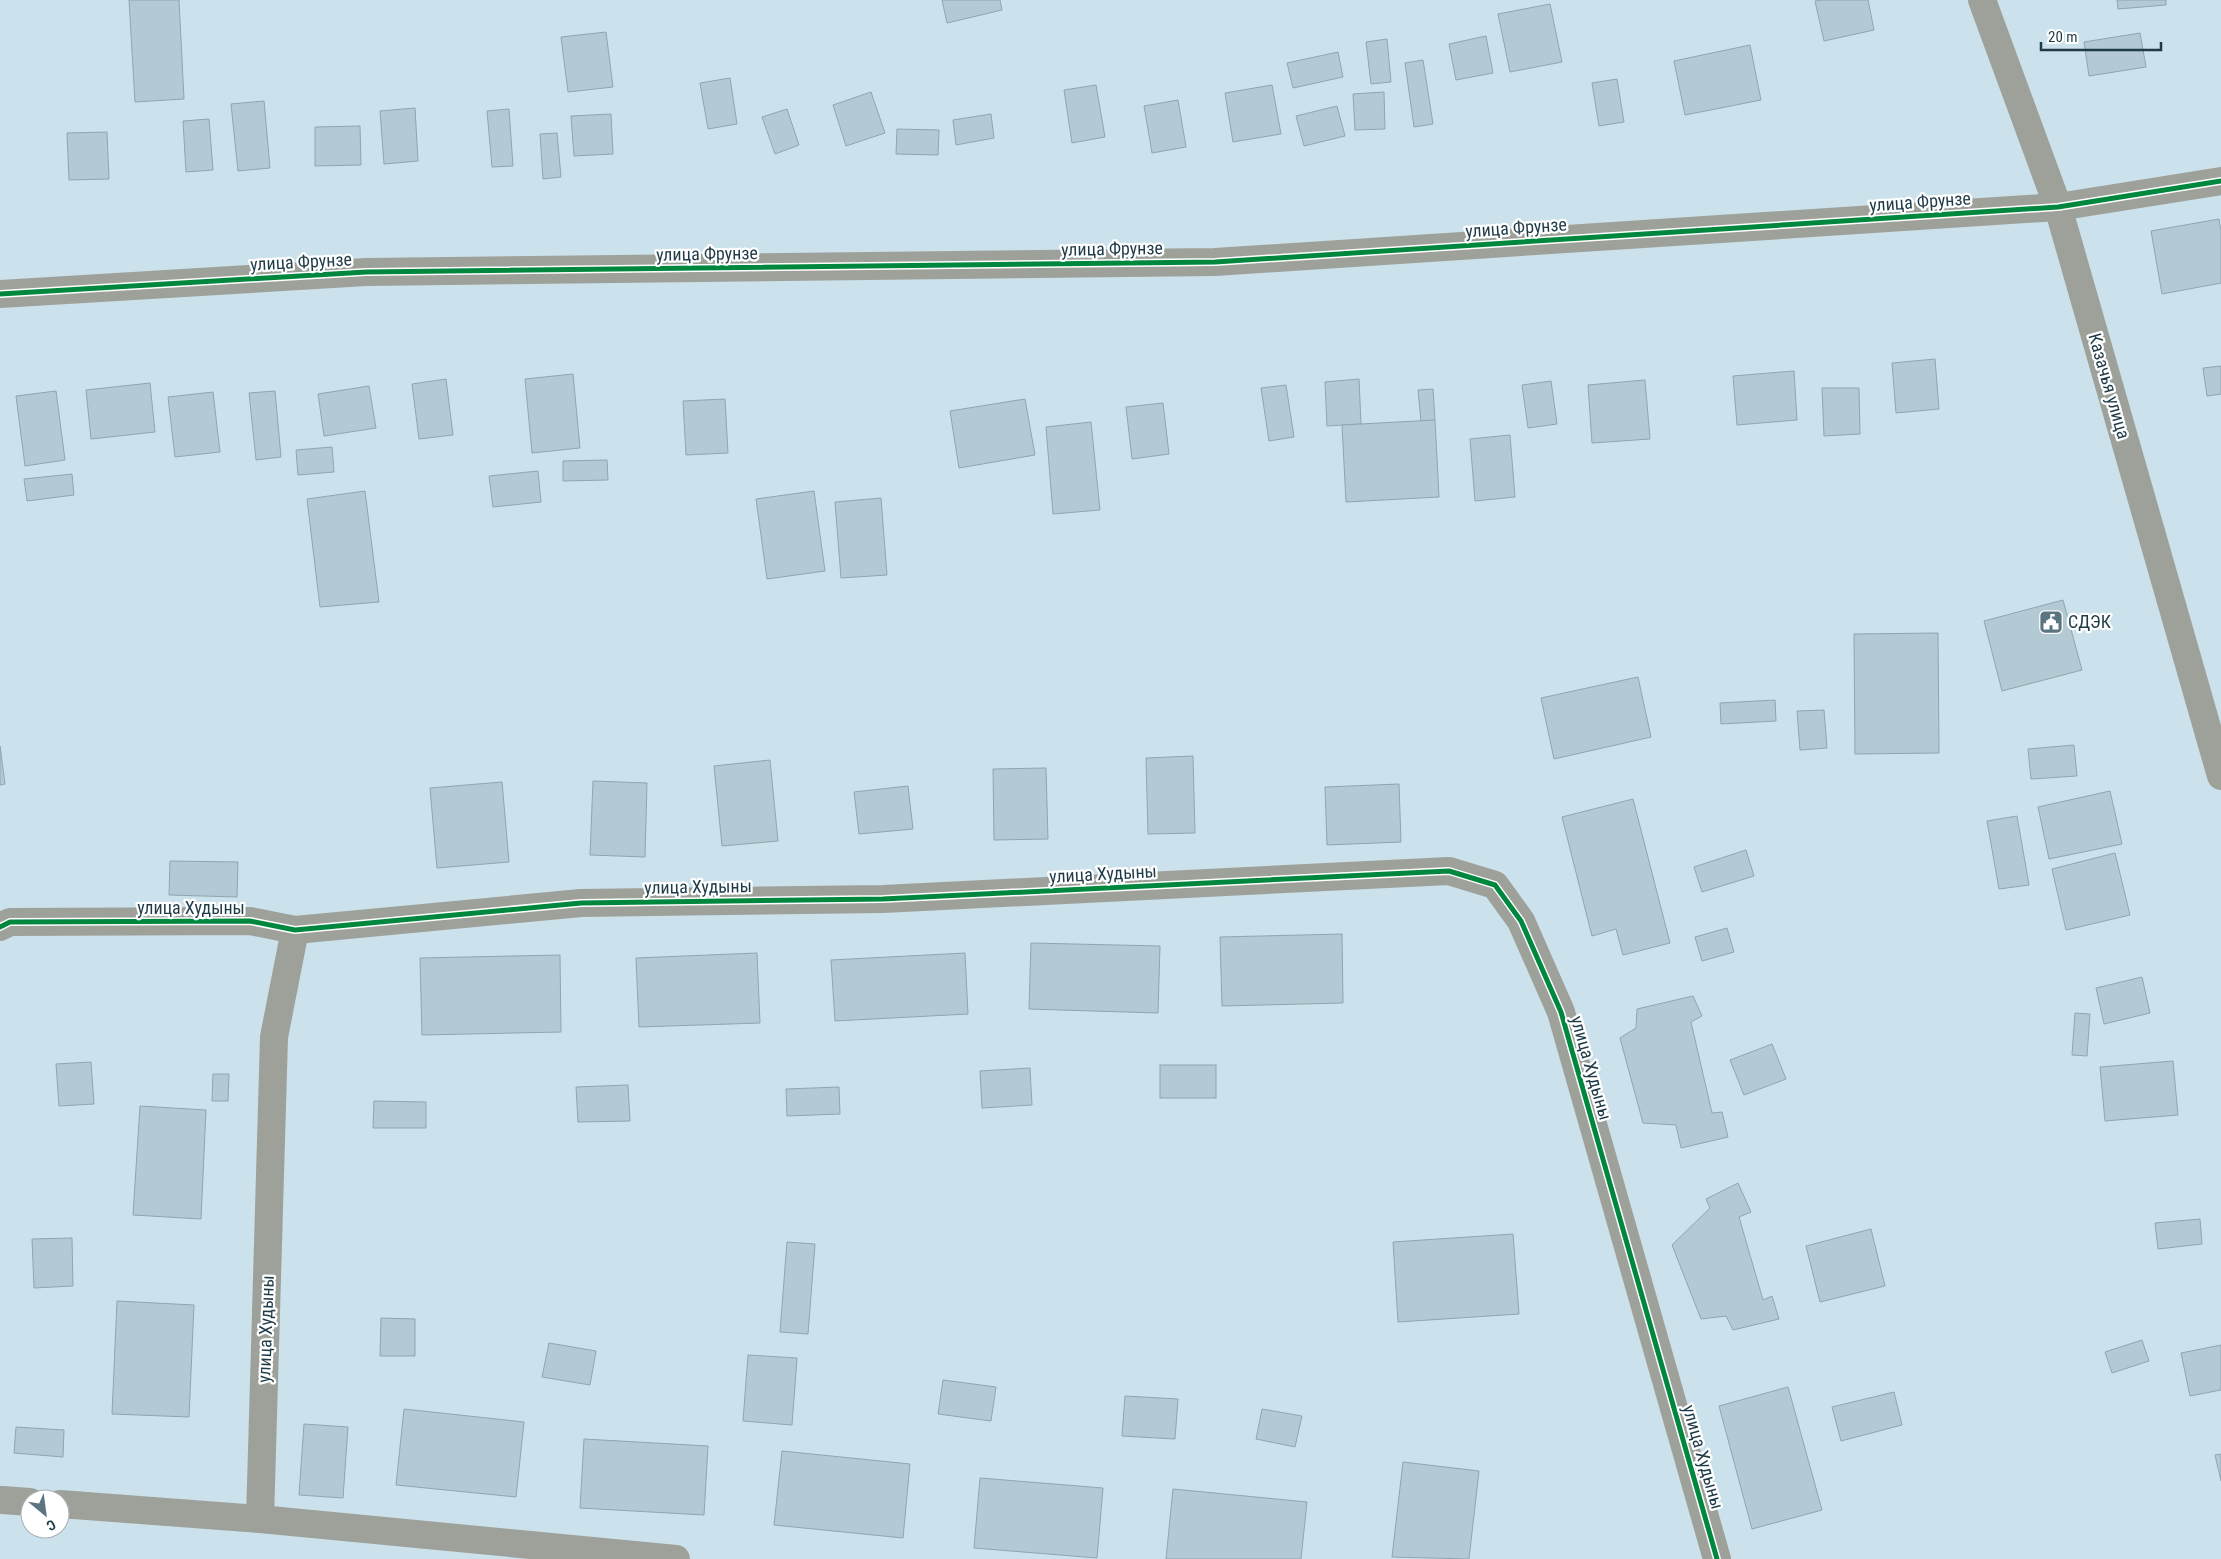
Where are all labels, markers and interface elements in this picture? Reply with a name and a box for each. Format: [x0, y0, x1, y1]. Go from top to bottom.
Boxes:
scale bar [2041, 20, 2161, 52]
text: 20 m [2048, 28, 2078, 46]
street label: улица Фрунзе [1868, 187, 1971, 216]
street label: улица Фрунзе [1464, 213, 1567, 242]
street label: улица Фрунзе [1061, 237, 1163, 260]
street label: улица Фрунзе [656, 242, 758, 265]
street label: улица Фрунзе [250, 248, 352, 275]
street label: Казачья улица [2084, 331, 2135, 441]
public building icon: СДЭК [2038, 609, 2064, 635]
place label: СДЭК [2068, 611, 2111, 632]
street label: улица Худыны [1049, 860, 1157, 887]
street label: улица Худыны [644, 875, 752, 898]
street label: улица Худыны [137, 897, 245, 918]
street label: улица Худыны [1567, 1013, 1616, 1122]
street label: улица Худыны [253, 1275, 278, 1383]
street label: улица Худыны [1679, 1402, 1728, 1511]
north arrow [20, 1489, 70, 1539]
text: С [44, 1516, 59, 1534]

